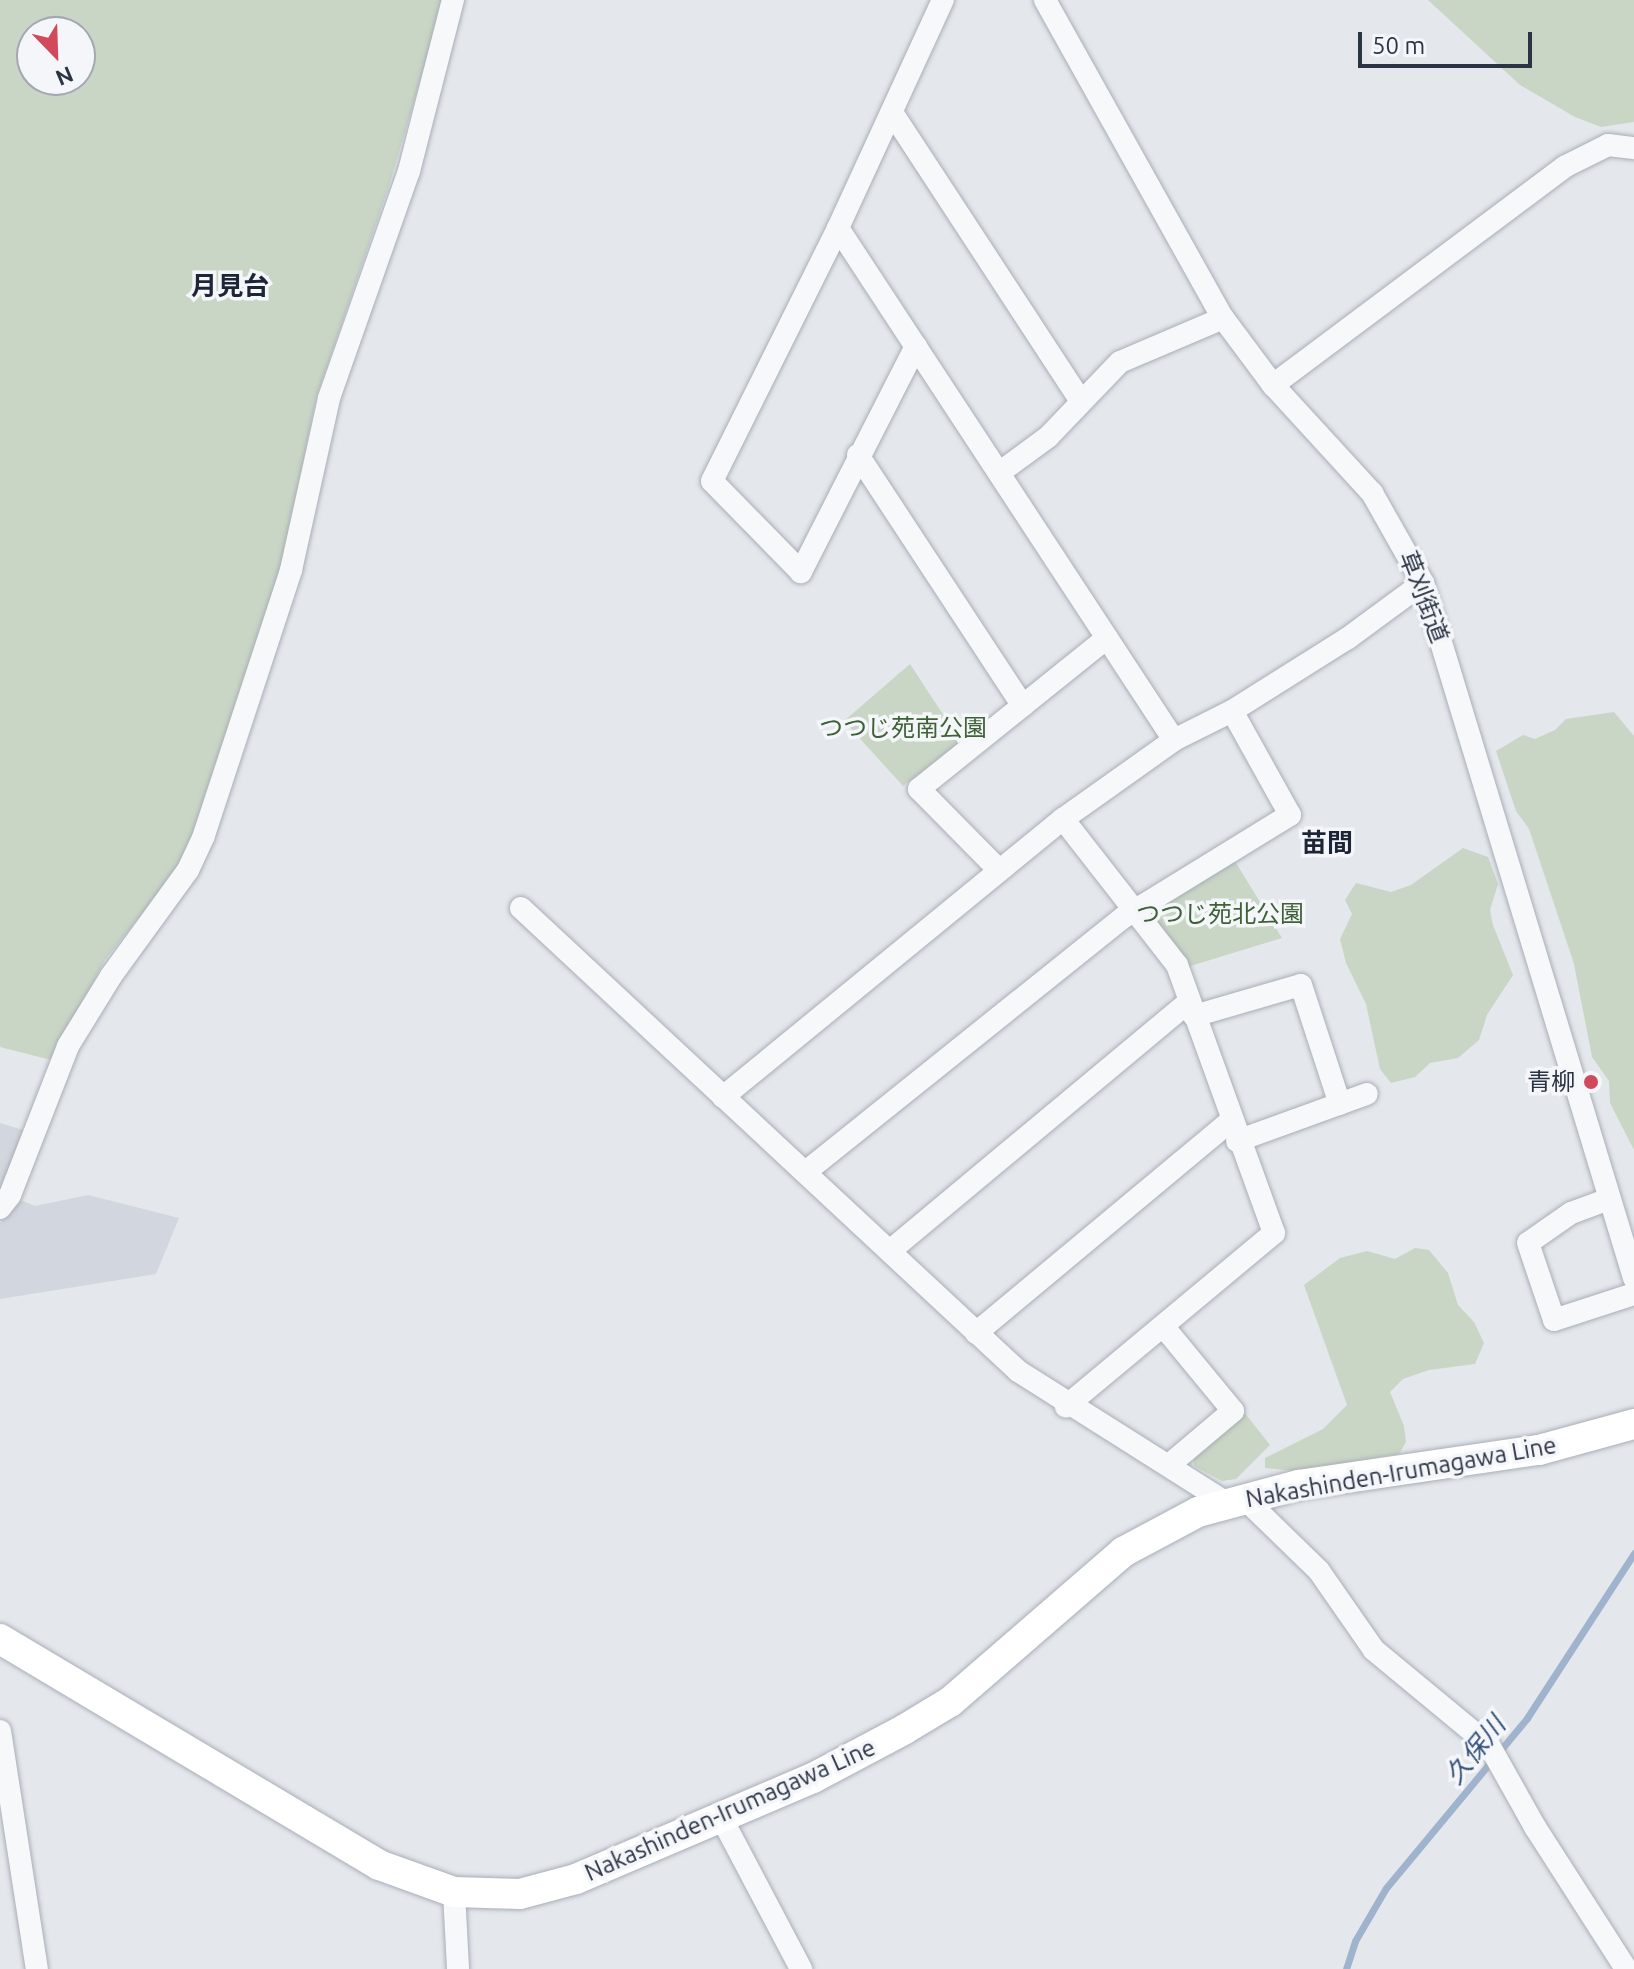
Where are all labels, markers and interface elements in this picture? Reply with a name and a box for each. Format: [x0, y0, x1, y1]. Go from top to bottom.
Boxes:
north arrow [16, 16, 96, 96]
scale bar [1362, 16, 1536, 66]
text: 50 m [1372, 32, 1425, 59]
text: N [52, 62, 77, 91]
district label: 月見台 [191, 270, 269, 302]
street label: 草刈街道 [1393, 547, 1455, 647]
park label: つつじ苑南公園 [819, 714, 987, 742]
district label: 苗間 [1301, 827, 1353, 859]
park label: つつじ苑北公園 [1136, 900, 1304, 928]
place label: 青柳 [1527, 1068, 1575, 1096]
marker: 青柳 [1582, 1073, 1600, 1091]
street label: Nakashinden-Irumagawa Line [1243, 1430, 1559, 1514]
water label: 久保川 [1438, 1710, 1512, 1790]
street label: Nakashinden-Irumagawa Line [580, 1733, 880, 1887]

